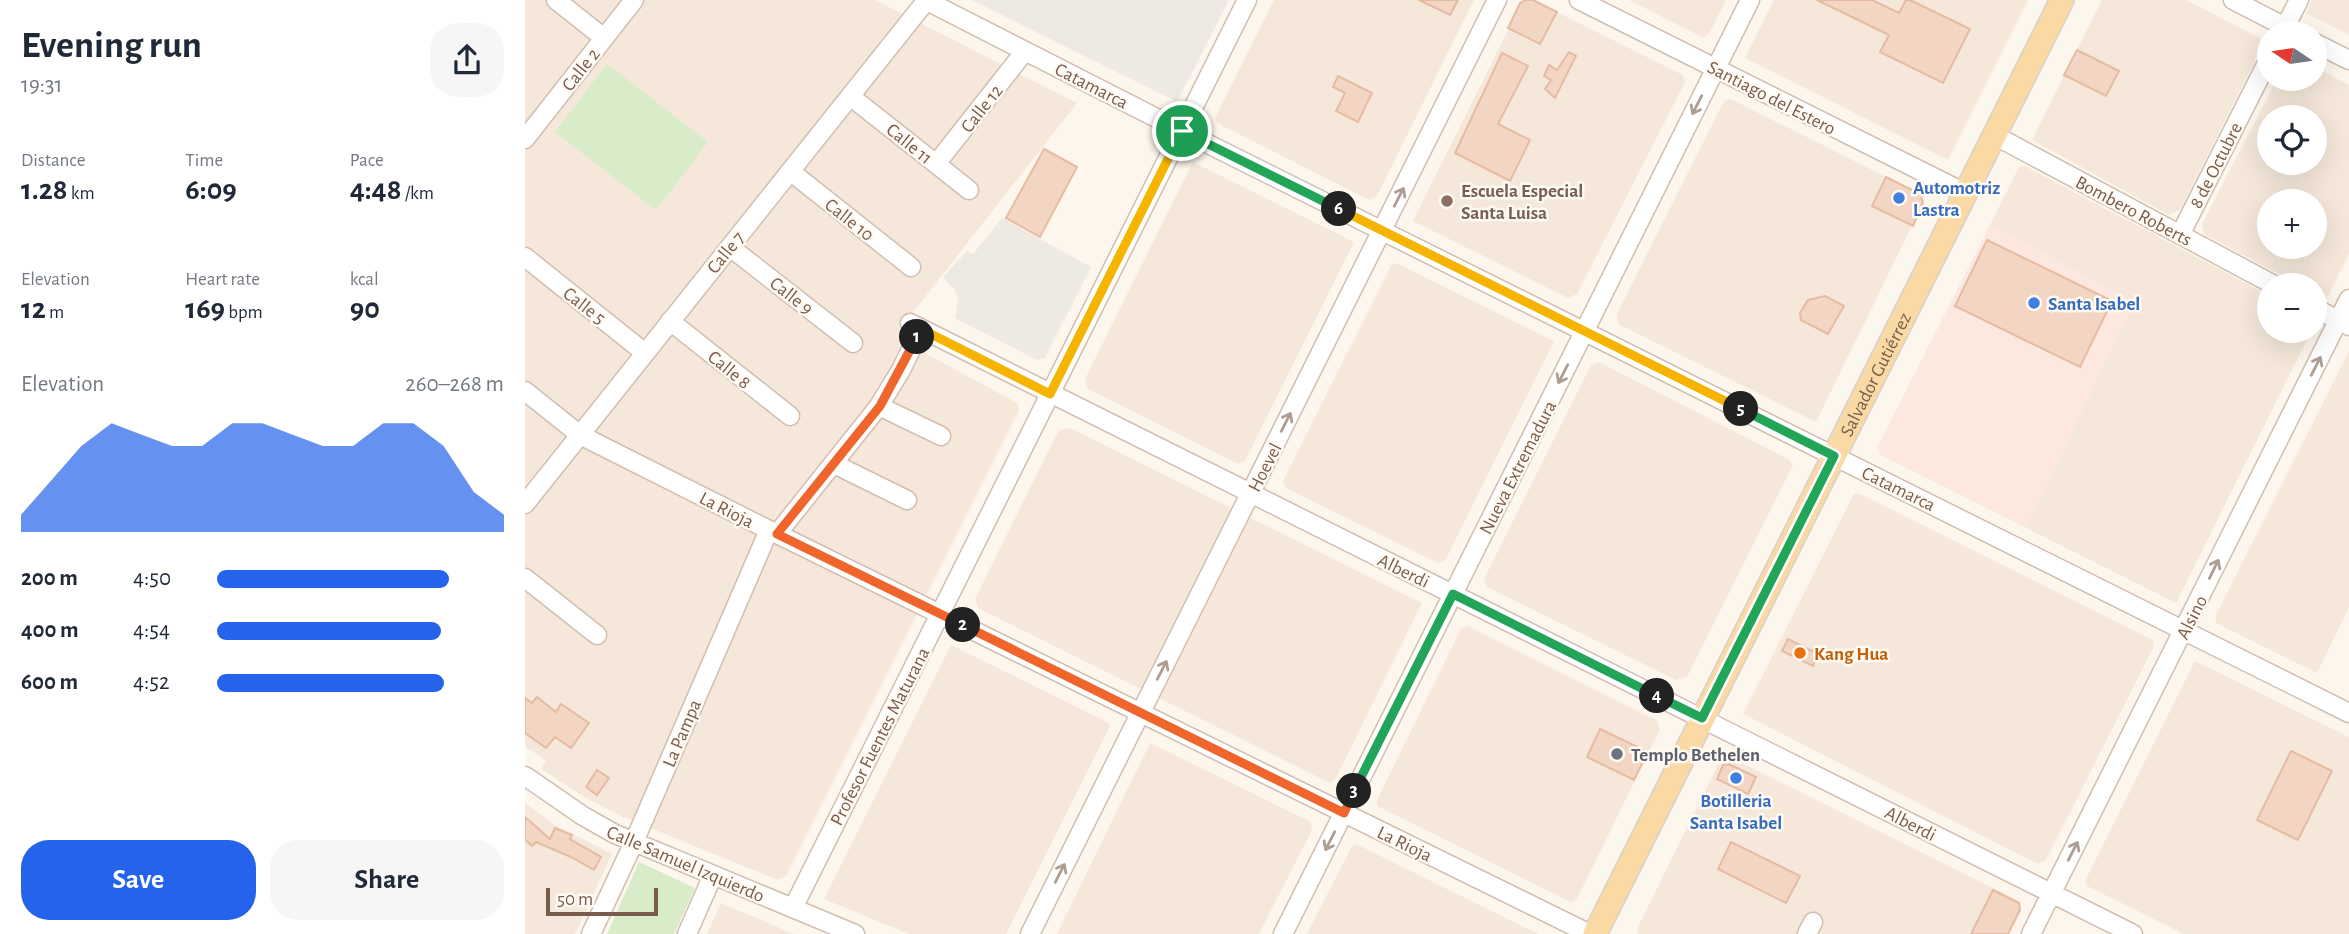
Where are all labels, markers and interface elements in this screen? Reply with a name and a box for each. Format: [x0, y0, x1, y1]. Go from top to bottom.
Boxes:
north arrow [2257, 21, 2327, 91]
map controls [2257, 21, 2327, 343]
button: share [430, 23, 504, 97]
text: Evening run [21, 27, 202, 65]
street label: Calle 2 [559, 45, 604, 95]
street label: Santiago del Estero [1704, 58, 1838, 139]
street label: Catamarca [1052, 60, 1131, 113]
text: 19:31 [21, 74, 62, 97]
street label: Calle 12 [958, 81, 1007, 136]
one-way arrow [1690, 94, 1704, 115]
pin [1152, 101, 1212, 161]
button: locate [2257, 105, 2327, 175]
icon: arrive [1163, 112, 1201, 150]
street label: Calle 11 [882, 120, 936, 168]
street label: 8 de Octubre [2187, 120, 2246, 212]
text: Distance [21, 151, 85, 170]
text: Time [185, 151, 223, 170]
text: Pace [350, 151, 384, 170]
street label: Bombero Roberts [2072, 173, 2194, 250]
text: 1.28 [21, 175, 68, 205]
text: 6:09 [185, 175, 237, 205]
text: 4:48 [350, 175, 402, 205]
place label: Automotriz Lastra [1913, 179, 2000, 220]
place label: Escuela Especial Santa Luisa [1461, 182, 1583, 223]
text: km [68, 184, 95, 203]
text: /km [402, 184, 434, 203]
one-way arrow [1392, 187, 1406, 208]
button: + [2257, 189, 2327, 259]
marker: Automotriz Lastra [1891, 190, 1907, 206]
pin: 6 [1321, 192, 1357, 227]
marker: Escuela Especial Santa Luisa [1439, 193, 1455, 209]
street label: Calle 10 [821, 195, 877, 245]
text: 6 [1334, 199, 1343, 218]
street label: Calle 7 [704, 228, 749, 278]
text: Elevation [21, 270, 90, 289]
text: Heart rate [185, 270, 260, 289]
text: kcal [350, 270, 379, 289]
button: − [2257, 273, 2327, 343]
street label: Calle 9 [766, 274, 816, 319]
street label: Calle 5 [559, 284, 609, 328]
text: 12 [21, 294, 46, 324]
text: 169 [185, 294, 225, 324]
text: 90 [350, 294, 380, 324]
marker: Santa Isabel [2026, 295, 2042, 311]
place label: Santa Isabel [2048, 295, 2140, 314]
text: m [46, 303, 64, 322]
text: bpm [225, 303, 263, 322]
street label: Salvador Gutiérrez [1837, 310, 1915, 440]
pin: 1 [899, 320, 935, 354]
text: 1 [913, 327, 920, 346]
street label: Calle 8 [704, 347, 754, 393]
one-way arrow [2309, 356, 2323, 377]
one-way arrow [1555, 363, 1569, 384]
text: Elevation [21, 373, 104, 396]
text: 260–268 m [405, 373, 504, 396]
pin: 5 [1723, 392, 1759, 426]
street label: Nueva Extremadura [1476, 398, 1560, 538]
text: 5 [1736, 399, 1745, 418]
one-way arrow [1279, 412, 1293, 433]
street label: Hoevel [1245, 440, 1286, 495]
street label: Catamarca [1859, 463, 1938, 515]
street label: La Rioja [696, 489, 757, 532]
street label: Alberdi [1375, 551, 1432, 592]
one-way arrow [2208, 559, 2222, 580]
text: 200 m [21, 567, 78, 590]
text: 4:50 [133, 567, 171, 590]
street label: Alsino [2173, 593, 2211, 643]
pin: 2 [945, 608, 981, 642]
text: 2 [958, 615, 967, 634]
text: 400 m [21, 619, 79, 642]
text: 4:54 [133, 619, 170, 642]
street label: Profesor Fuentes Maturana [827, 644, 934, 829]
marker: Kang Hua [1792, 645, 1808, 661]
place label: Kang Hua [1814, 645, 1888, 664]
one-way arrow [1156, 660, 1170, 680]
text: 600 m [21, 671, 78, 694]
text: 4:52 [133, 671, 169, 694]
pin: 4 [1639, 678, 1675, 714]
text: 4 [1652, 686, 1661, 705]
street label: La Pampa [660, 697, 705, 770]
marker: Templo Bethelen [1609, 746, 1625, 762]
place label: Templo Bethelen [1631, 746, 1760, 765]
marker: Botilleria Santa Isabel [1728, 770, 1744, 786]
pin: 3 [1337, 774, 1371, 808]
text: 3 [1349, 781, 1358, 800]
place label: Botilleria Santa Isabel [1690, 792, 1782, 833]
street label: Alberdi [1882, 803, 1939, 845]
street label: Calle Samuel Izquierdo [604, 823, 767, 906]
street label: La Rioja [1374, 823, 1435, 866]
one-way arrow [1322, 830, 1336, 851]
button: Save [21, 840, 256, 920]
button: Share [270, 840, 504, 920]
one-way arrow [2067, 841, 2081, 862]
one-way arrow [1054, 863, 1068, 884]
scale bar [546, 885, 658, 917]
text: 50 m [557, 890, 593, 909]

